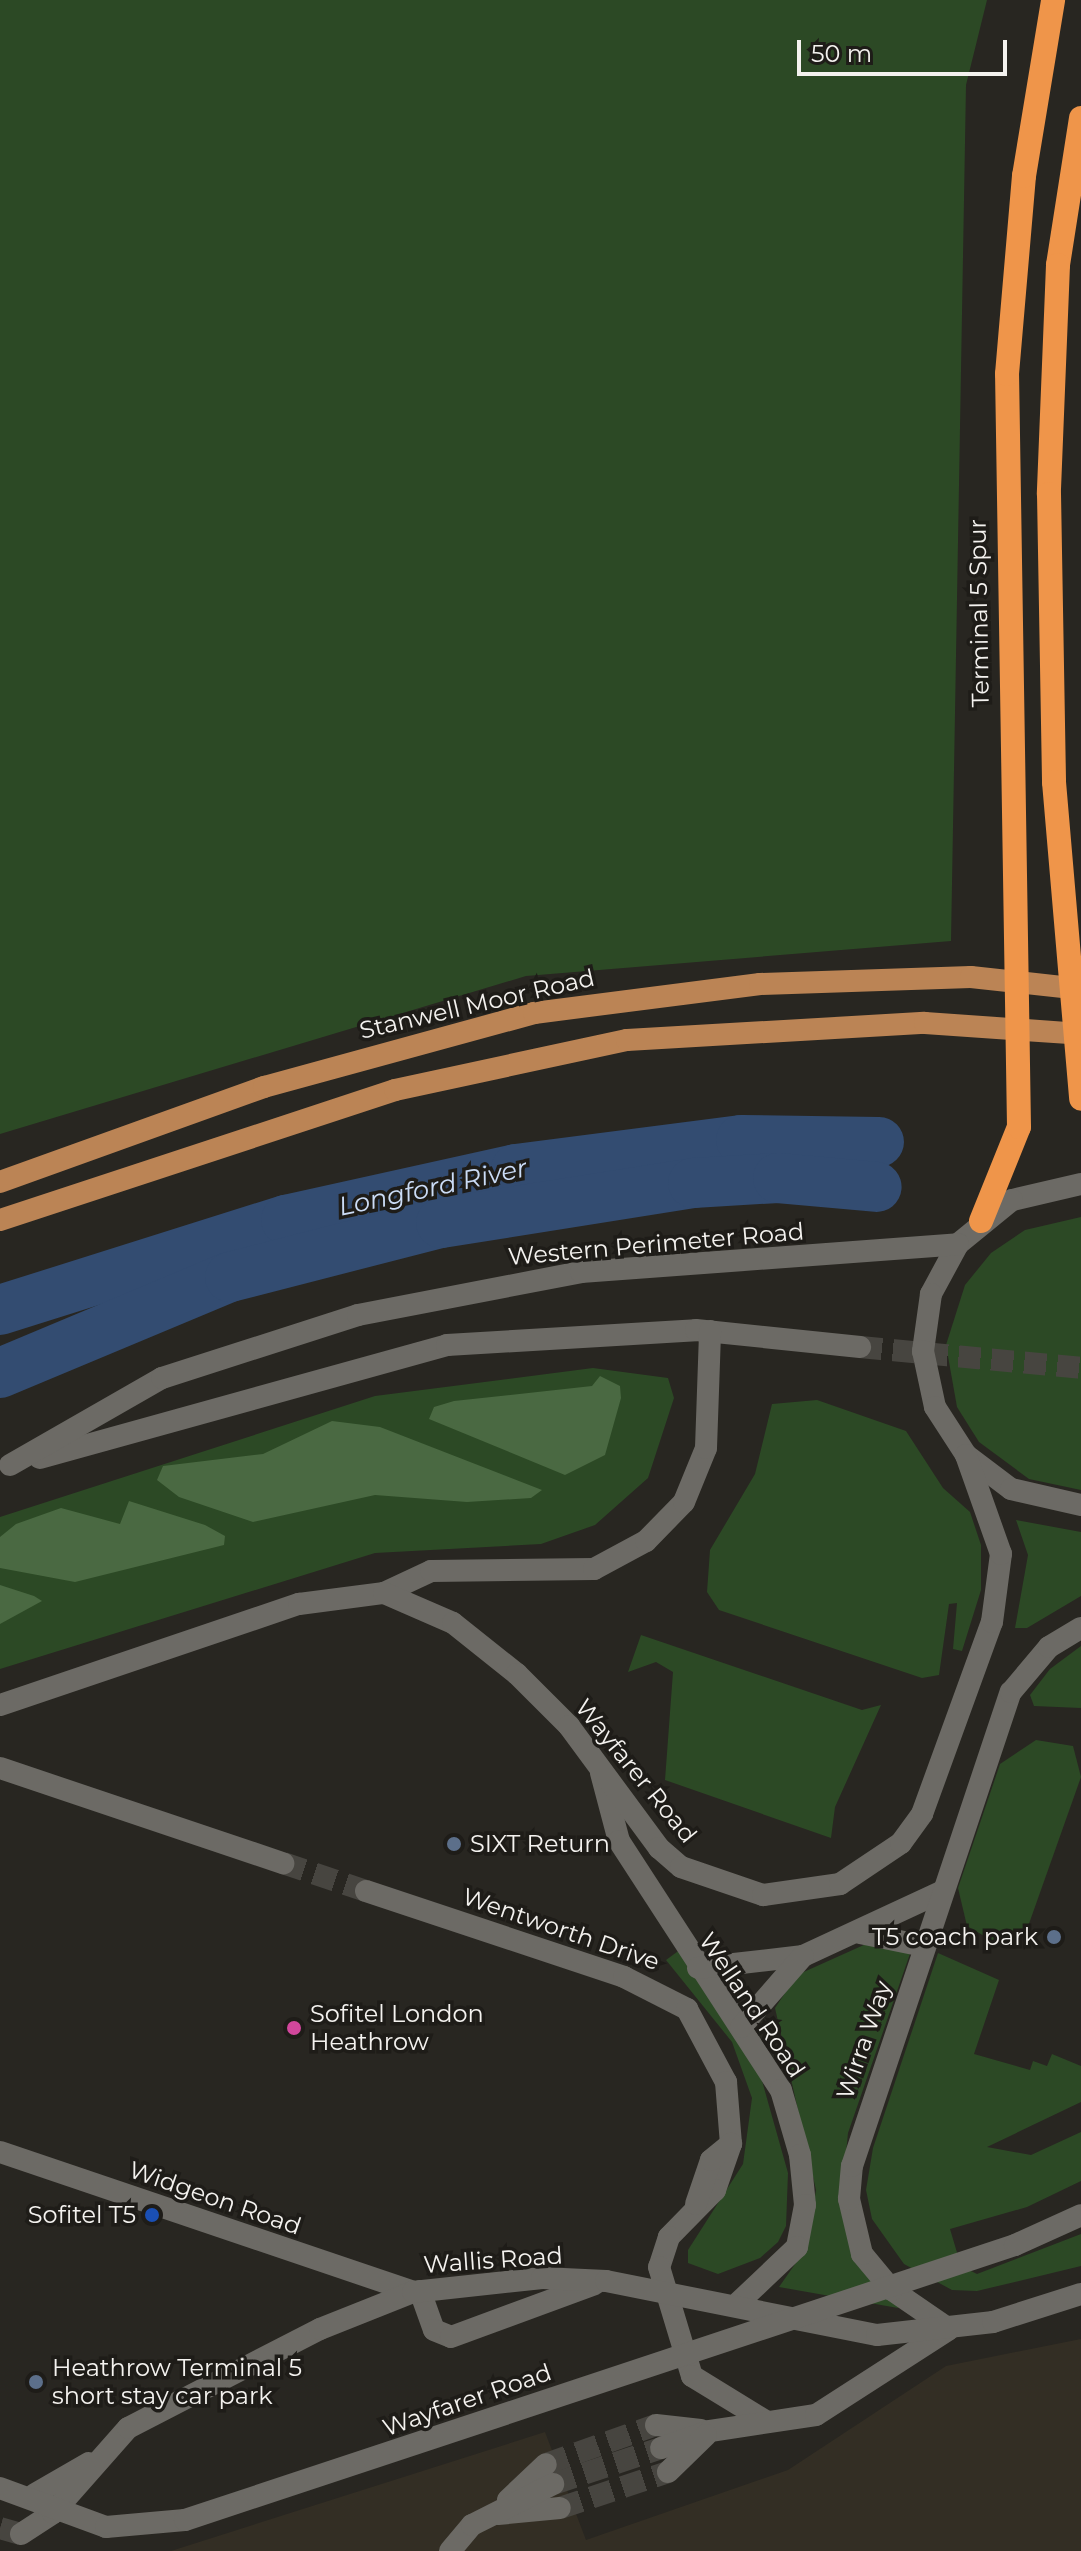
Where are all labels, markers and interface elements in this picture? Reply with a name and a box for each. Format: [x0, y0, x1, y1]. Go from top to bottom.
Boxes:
scale bar [801, 24, 1011, 74]
text: 50 m [811, 39, 872, 68]
street label: Terminal 5 Spur [963, 519, 995, 707]
street label: Stanwell Moor Road [357, 963, 597, 1045]
water label: Longford River [336, 1153, 530, 1223]
street label: Western Perimeter Road [507, 1217, 805, 1271]
street label: Wayfarer Road [569, 1693, 703, 1849]
place label: SIXT Return [470, 1830, 610, 1858]
marker: SIXT Return [445, 1835, 463, 1853]
street label: Wentworth Drive [459, 1882, 663, 1976]
place label: T5 coach park [872, 1923, 1038, 1951]
street label: Welland Road [693, 1927, 811, 2083]
marker: T5 coach park [1045, 1928, 1063, 1946]
street label: Wirra Way [830, 1977, 898, 2103]
place label: Sofitel London Heathrow [310, 2000, 484, 2056]
marker: Sofitel London Heathrow [285, 2019, 303, 2037]
street label: Widgeon Road [125, 2155, 305, 2241]
place label: Sofitel T5 [28, 2201, 136, 2229]
marker: Sofitel T5 [143, 2206, 161, 2224]
street label: Wallis Road [422, 2241, 564, 2279]
place label: Heathrow Terminal 5 short stay car park [52, 2354, 302, 2410]
street label: Wayfarer Road [379, 2358, 555, 2442]
marker: Heathrow Terminal 5 short stay car park [27, 2373, 45, 2391]

